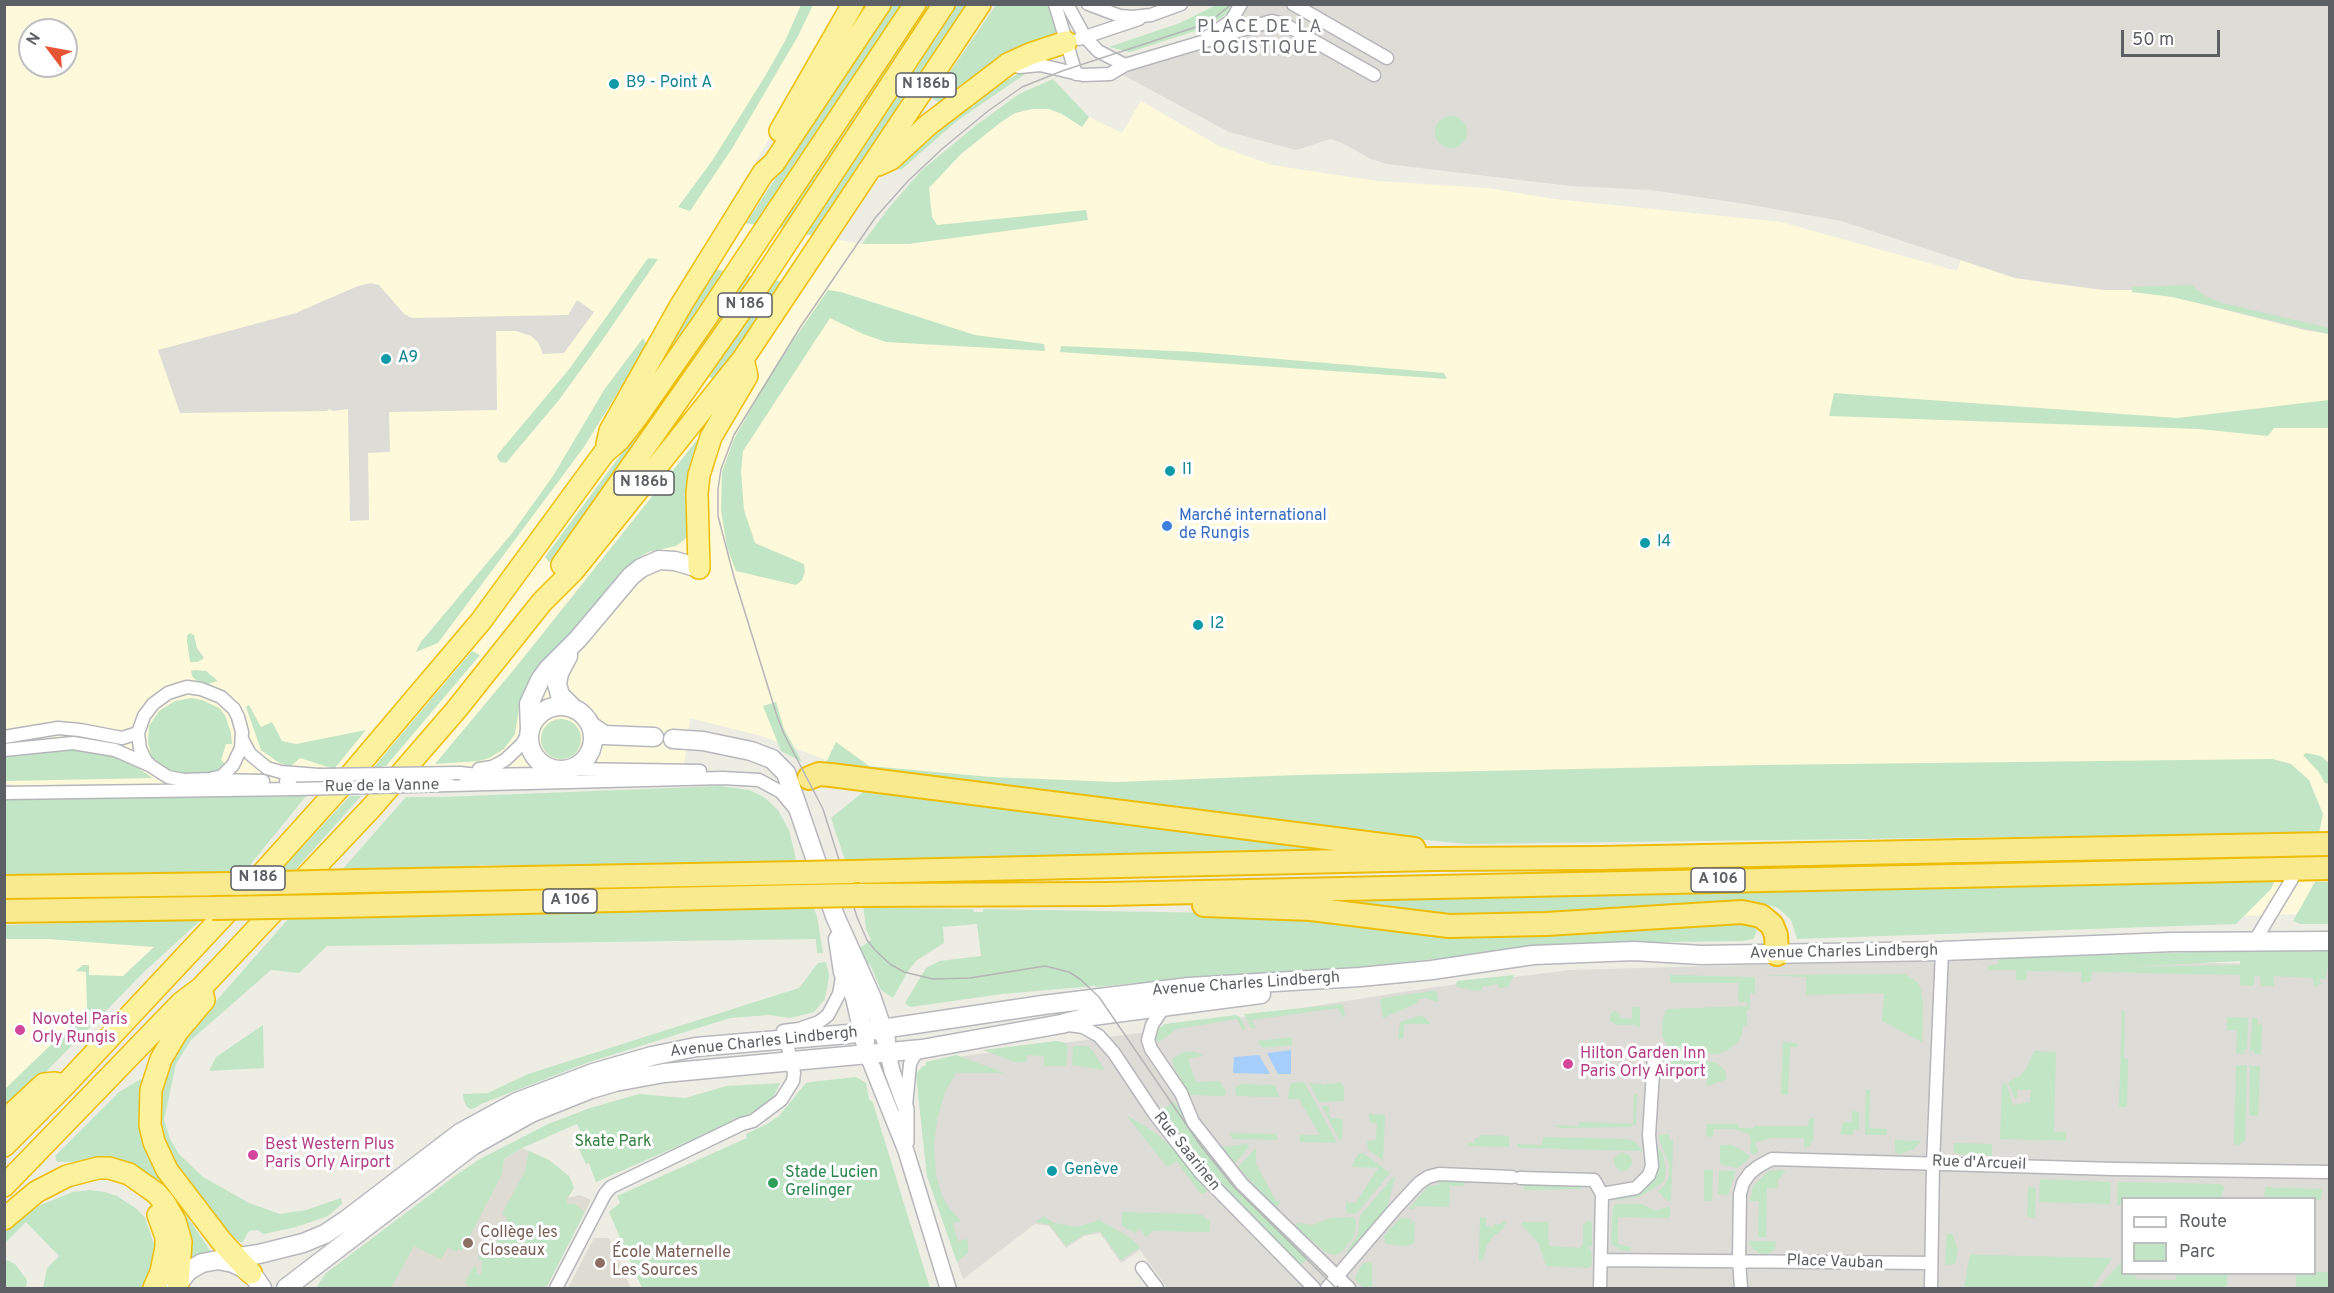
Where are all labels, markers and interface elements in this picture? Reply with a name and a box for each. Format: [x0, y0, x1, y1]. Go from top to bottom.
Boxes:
district label: PLACE DE LA LOGISTIQUE [1197, 17, 1323, 60]
north arrow [18, 18, 78, 78]
scale bar [2124, 18, 2223, 56]
text: N [23, 29, 46, 50]
text: 50 m [2132, 29, 2174, 52]
road number: N 186b [896, 73, 956, 97]
place label: B9 - Point A [626, 74, 712, 94]
marker: B9 - Point A [607, 77, 621, 91]
road number: N 186 [718, 293, 772, 317]
place label: A9 [398, 349, 418, 369]
marker: A9 [379, 352, 393, 366]
place label: I1 [1182, 461, 1192, 481]
marker: I1 [1163, 464, 1177, 478]
road number: N 186b [614, 471, 674, 495]
place label: Marché international de Rungis [1179, 507, 1327, 545]
marker: Marché international de Rungis [1160, 519, 1174, 533]
place label: I4 [1657, 533, 1671, 553]
marker: I4 [1638, 536, 1652, 550]
place label: I2 [1210, 615, 1224, 635]
marker: I2 [1191, 618, 1205, 632]
street label: Rue de la Vanne [325, 776, 439, 798]
road number: N 186 [231, 866, 285, 890]
road number: A 106 [1691, 868, 1745, 892]
road number: A 106 [543, 889, 597, 913]
street label: Avenue Charles Lindbergh [1750, 942, 1938, 964]
street label: Avenue Charles Lindbergh [1151, 969, 1341, 1001]
place label: Novotel Paris Orly Rungis [32, 1011, 128, 1049]
marker: Novotel Paris Orly Rungis [13, 1023, 27, 1037]
street label: Avenue Charles Lindbergh [669, 1024, 859, 1062]
place label: Hilton Garden Inn Paris Orly Airport [1580, 1045, 1706, 1083]
marker: Hilton Garden Inn Paris Orly Airport [1561, 1057, 1575, 1071]
street label: Rue Saarinen [1148, 1109, 1224, 1195]
park label: Skate Park [574, 1133, 652, 1153]
place label: Best Western Plus Paris Orly Airport [265, 1136, 395, 1174]
marker: Best Western Plus Paris Orly Airport [246, 1148, 260, 1162]
street label: Rue d'Arcueil [1931, 1153, 2027, 1175]
place label: Genève [1064, 1161, 1118, 1181]
place label: Stade Lucien Grelinger [785, 1164, 878, 1202]
marker: Genève [1045, 1164, 1059, 1178]
marker: Stade Lucien Grelinger [766, 1176, 780, 1190]
legend [2121, 1197, 2316, 1275]
text: Route [2179, 1211, 2227, 1234]
place label: Collège les Closeaux [480, 1224, 558, 1262]
marker: Collège les Closeaux [461, 1236, 475, 1250]
text: Parc [2179, 1241, 2215, 1264]
place label: École Maternelle Les Sources [612, 1244, 731, 1282]
street label: Place Vauban [1786, 1252, 1884, 1274]
marker: École Maternelle Les Sources [593, 1256, 607, 1270]

